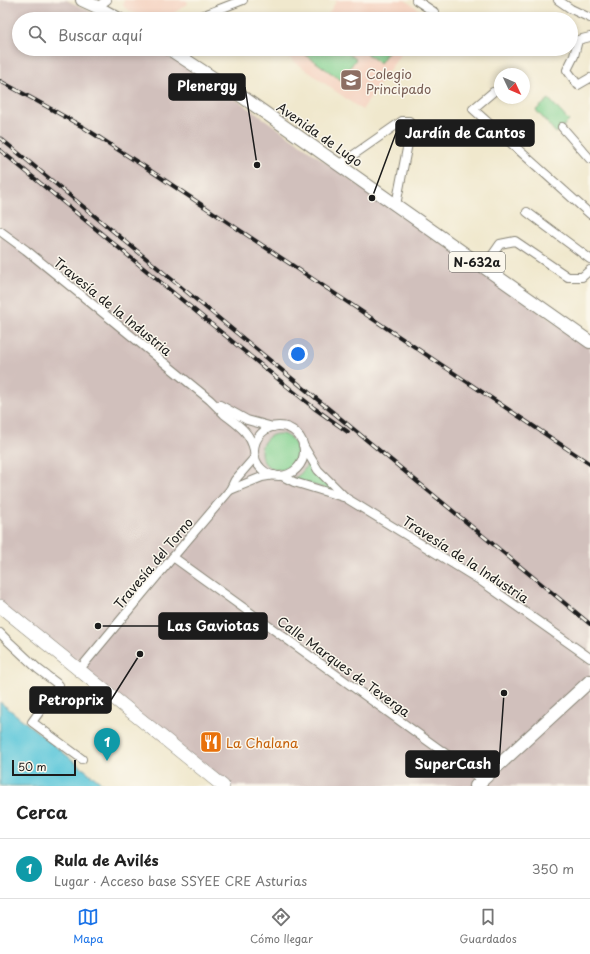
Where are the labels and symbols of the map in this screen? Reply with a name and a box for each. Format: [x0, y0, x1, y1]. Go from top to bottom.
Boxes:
place label: Colegio Principado [366, 64, 431, 98]
school or university icon: Colegio Principado [338, 67, 364, 93]
north arrow [494, 68, 530, 104]
callout: Plenergy [169, 74, 245, 100]
text: Plenergy [177, 75, 237, 96]
street label: Avenida de Lugo [273, 97, 367, 171]
callout: Jardín de Cantos [396, 120, 534, 146]
text: Jardín de Cantos [405, 122, 525, 143]
street label: Travesía de la Industria [50, 252, 177, 360]
road number: N-632a [449, 252, 505, 272]
your location [288, 344, 308, 364]
street label: Travesía de la Industria [399, 511, 534, 607]
street label: Travesía del Torno [109, 513, 197, 613]
street label: Calle Marques de Teverga [274, 611, 415, 721]
callout: Las Gaviotas [159, 613, 267, 639]
text: Las Gaviotas [167, 615, 259, 636]
callout: Petroprix [30, 687, 111, 713]
text: Petroprix [38, 689, 104, 710]
pin: 1 [94, 728, 120, 761]
restaurant icon: La Chalana [198, 729, 224, 755]
place label: La Chalana [226, 733, 299, 752]
callout: SuperCash [406, 751, 499, 777]
text: SuperCash [415, 753, 491, 774]
scale bar [12, 758, 76, 777]

